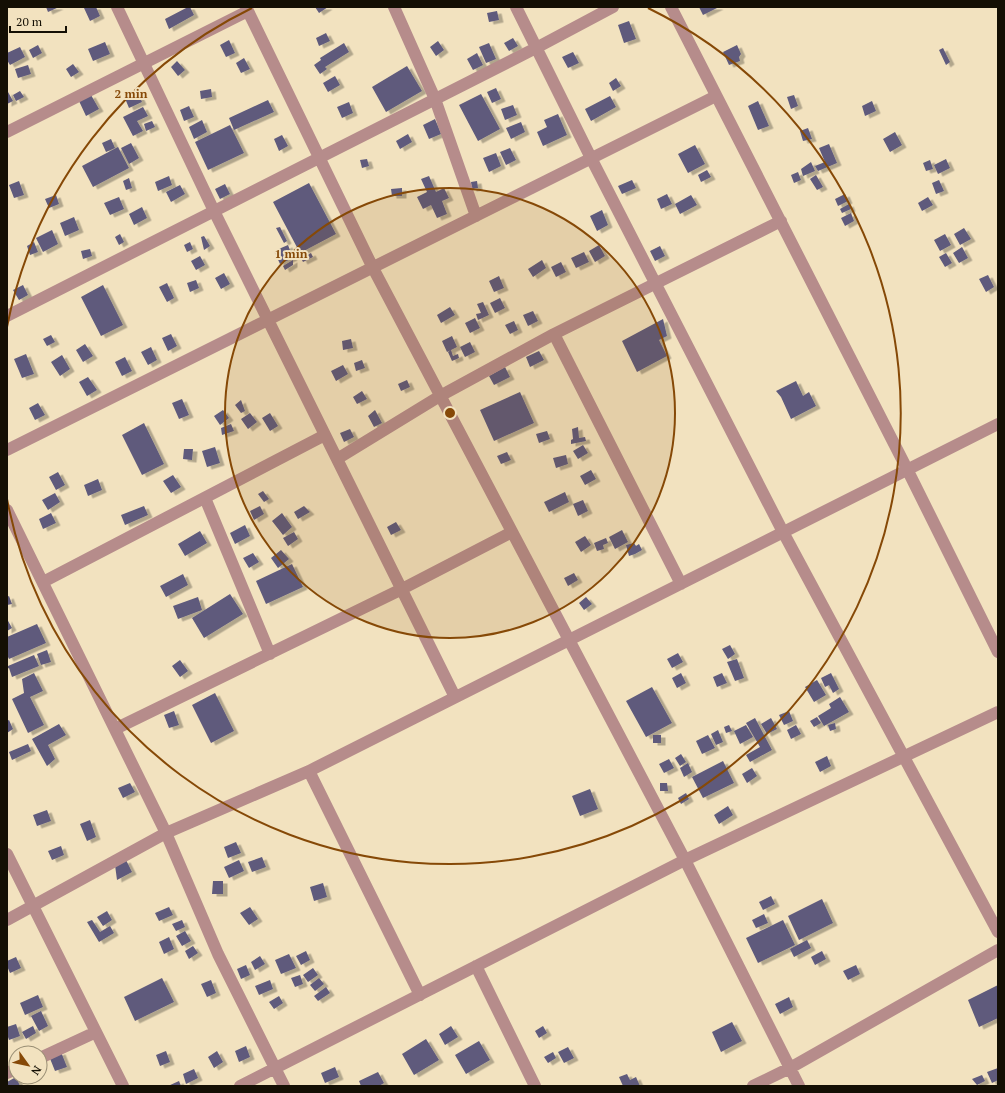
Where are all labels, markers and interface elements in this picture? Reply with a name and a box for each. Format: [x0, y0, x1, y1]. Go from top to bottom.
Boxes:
scale bar [10, 8, 66, 34]
text: 20 m [16, 14, 43, 29]
text: 2 min [115, 86, 148, 101]
text: 1 min [275, 246, 308, 261]
centre of rings [443, 406, 457, 420]
north arrow [8, 1045, 48, 1085]
text: N [28, 1063, 45, 1078]

